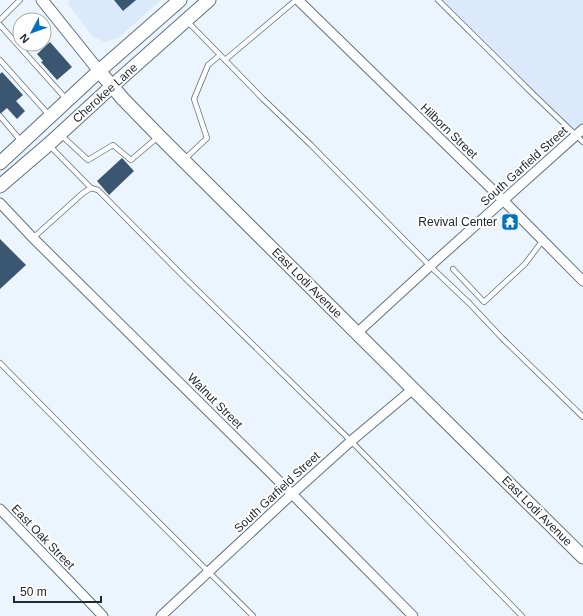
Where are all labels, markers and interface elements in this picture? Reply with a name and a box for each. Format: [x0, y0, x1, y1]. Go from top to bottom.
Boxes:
north arrow [12, 12, 52, 52]
text: N [17, 32, 32, 45]
street label: Cherokee Lane [70, 60, 140, 126]
street label: Hilborn Street [418, 100, 481, 162]
street label: South Garfield Street [478, 123, 571, 209]
temple icon: Revival Center [500, 212, 520, 232]
place label: Revival Center [418, 215, 497, 229]
street label: East Lodi Avenue [269, 245, 345, 321]
street label: Walnut Street [185, 371, 246, 432]
street label: South Garfield Street [231, 448, 323, 535]
street label: East Lodi Avenue [499, 473, 575, 549]
street label: East Oak Street [9, 502, 78, 573]
scale bar [14, 578, 101, 604]
text: 50 m [20, 585, 47, 599]

